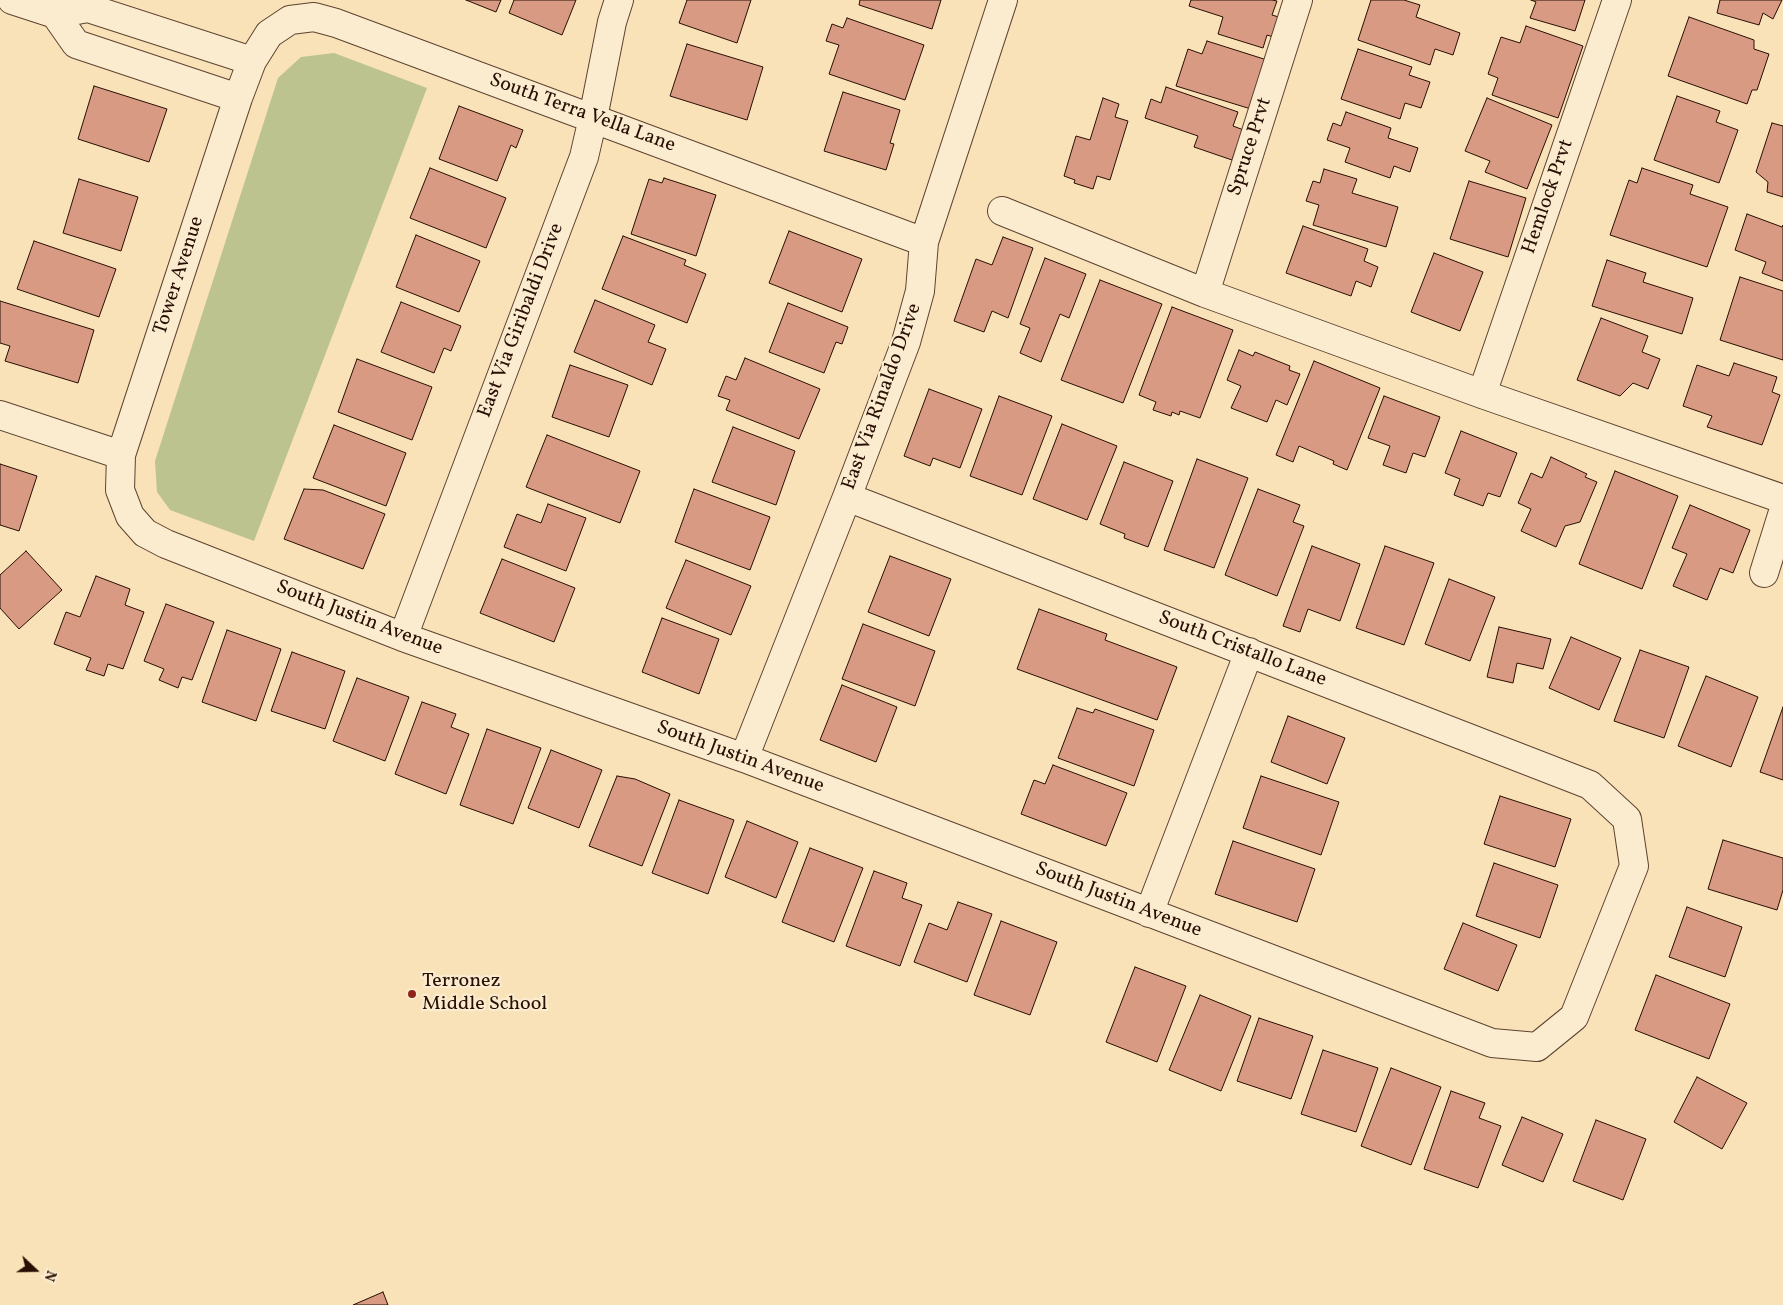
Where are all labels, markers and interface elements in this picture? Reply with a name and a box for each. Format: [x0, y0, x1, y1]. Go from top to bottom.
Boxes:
street label: South Terra Vella Lane [486, 69, 678, 159]
street label: Spruce Prvt [1224, 95, 1278, 199]
street label: Hemlock Prvt [1518, 136, 1580, 258]
street label: Tower Avenue [150, 214, 210, 338]
street label: East Via Giribaldi Drive [474, 220, 570, 422]
street label: East Via Rinaldo Drive [838, 301, 928, 493]
street label: South Justin Avenue [272, 576, 446, 662]
street label: South Cristallo Lane [1155, 607, 1329, 693]
street label: South Justin Avenue [653, 717, 827, 799]
street label: South Justin Avenue [1031, 858, 1205, 944]
place label: Terronez Middle School [422, 970, 547, 1017]
marker: Terronez Middle School [406, 988, 418, 1000]
north arrow [10, 1245, 60, 1295]
text: N [39, 1267, 60, 1284]

